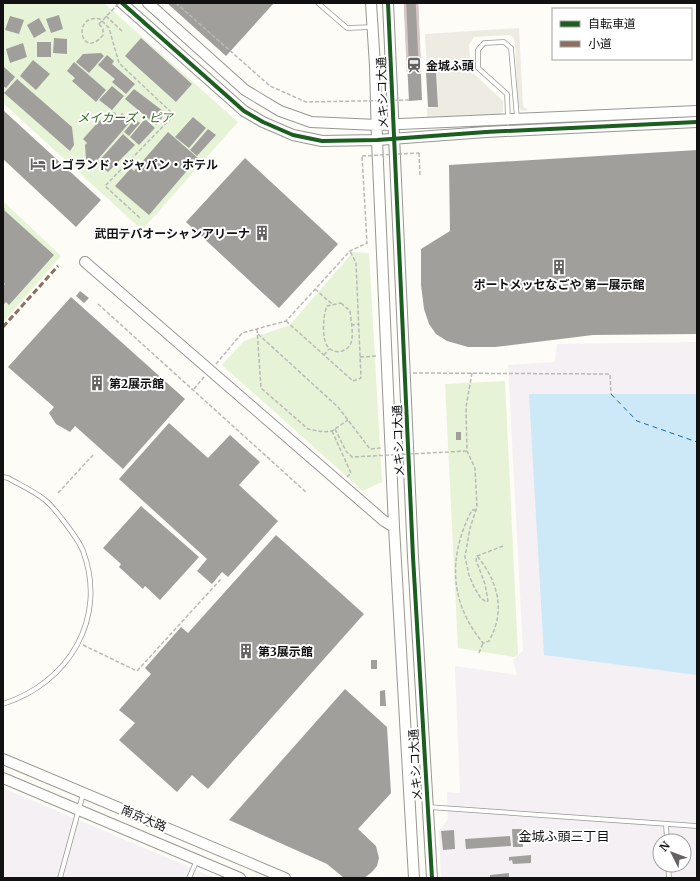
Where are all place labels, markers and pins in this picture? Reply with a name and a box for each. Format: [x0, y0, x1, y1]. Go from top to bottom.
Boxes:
station icon: 金城ふ頭 [405, 56, 423, 74]
place label: 金城ふ頭 [426, 58, 474, 73]
hotel icon: レゴランド・ジャパン・ホテル [29, 155, 47, 173]
place label: レゴランド・ジャパン・ホテル [50, 157, 218, 172]
building icon: 武田テバオーシャンアリーナ [253, 224, 271, 242]
place label: 武田テバオーシャンアリーナ [94, 226, 250, 241]
building icon: ポートメッセなごや 第一展示館 [550, 258, 568, 276]
place label: ポートメッセなごや 第一展示館 [474, 277, 644, 292]
building icon: 第2展示館 [88, 374, 106, 392]
place label: 第2展示館 [109, 376, 164, 391]
building icon: 第3展示館 [237, 642, 255, 660]
place label: 第3展示館 [258, 644, 313, 659]

